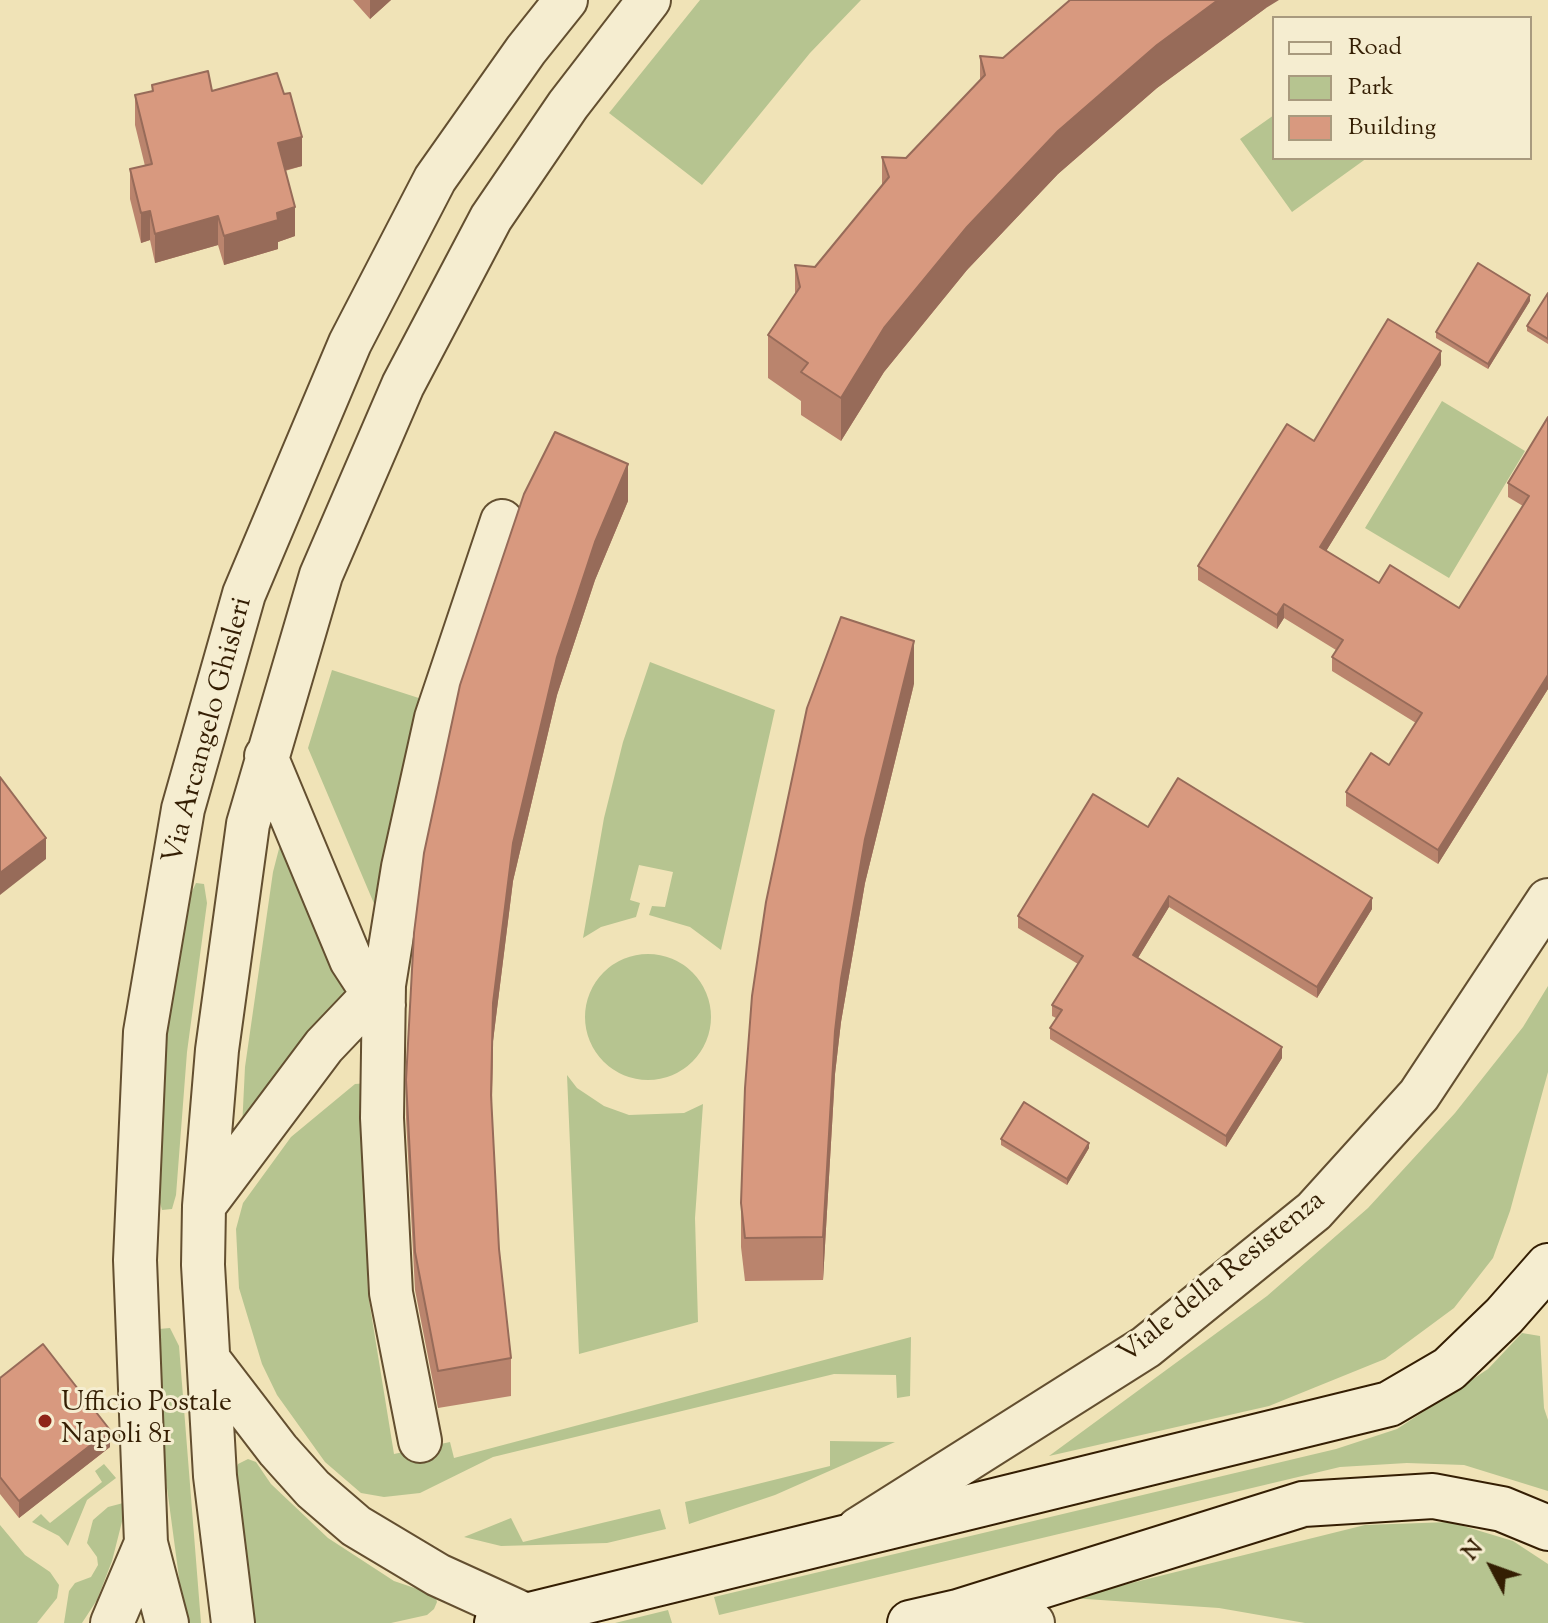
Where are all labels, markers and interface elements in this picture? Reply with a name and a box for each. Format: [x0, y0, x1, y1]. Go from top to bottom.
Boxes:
legend [1272, 16, 1532, 160]
text: Road [1348, 31, 1402, 65]
text: Park [1348, 71, 1394, 105]
text: Building [1348, 111, 1436, 145]
street label: Via Arcangelo Ghisleri [158, 594, 262, 868]
street label: Viale della Resistenza [1113, 1185, 1333, 1373]
place label: Ufficio Postale Napoli 81 [61, 1388, 232, 1454]
marker: Ufficio Postale Napoli 81 [36, 1412, 54, 1430]
north arrow [1452, 1527, 1532, 1607]
text: N [1456, 1534, 1492, 1568]

